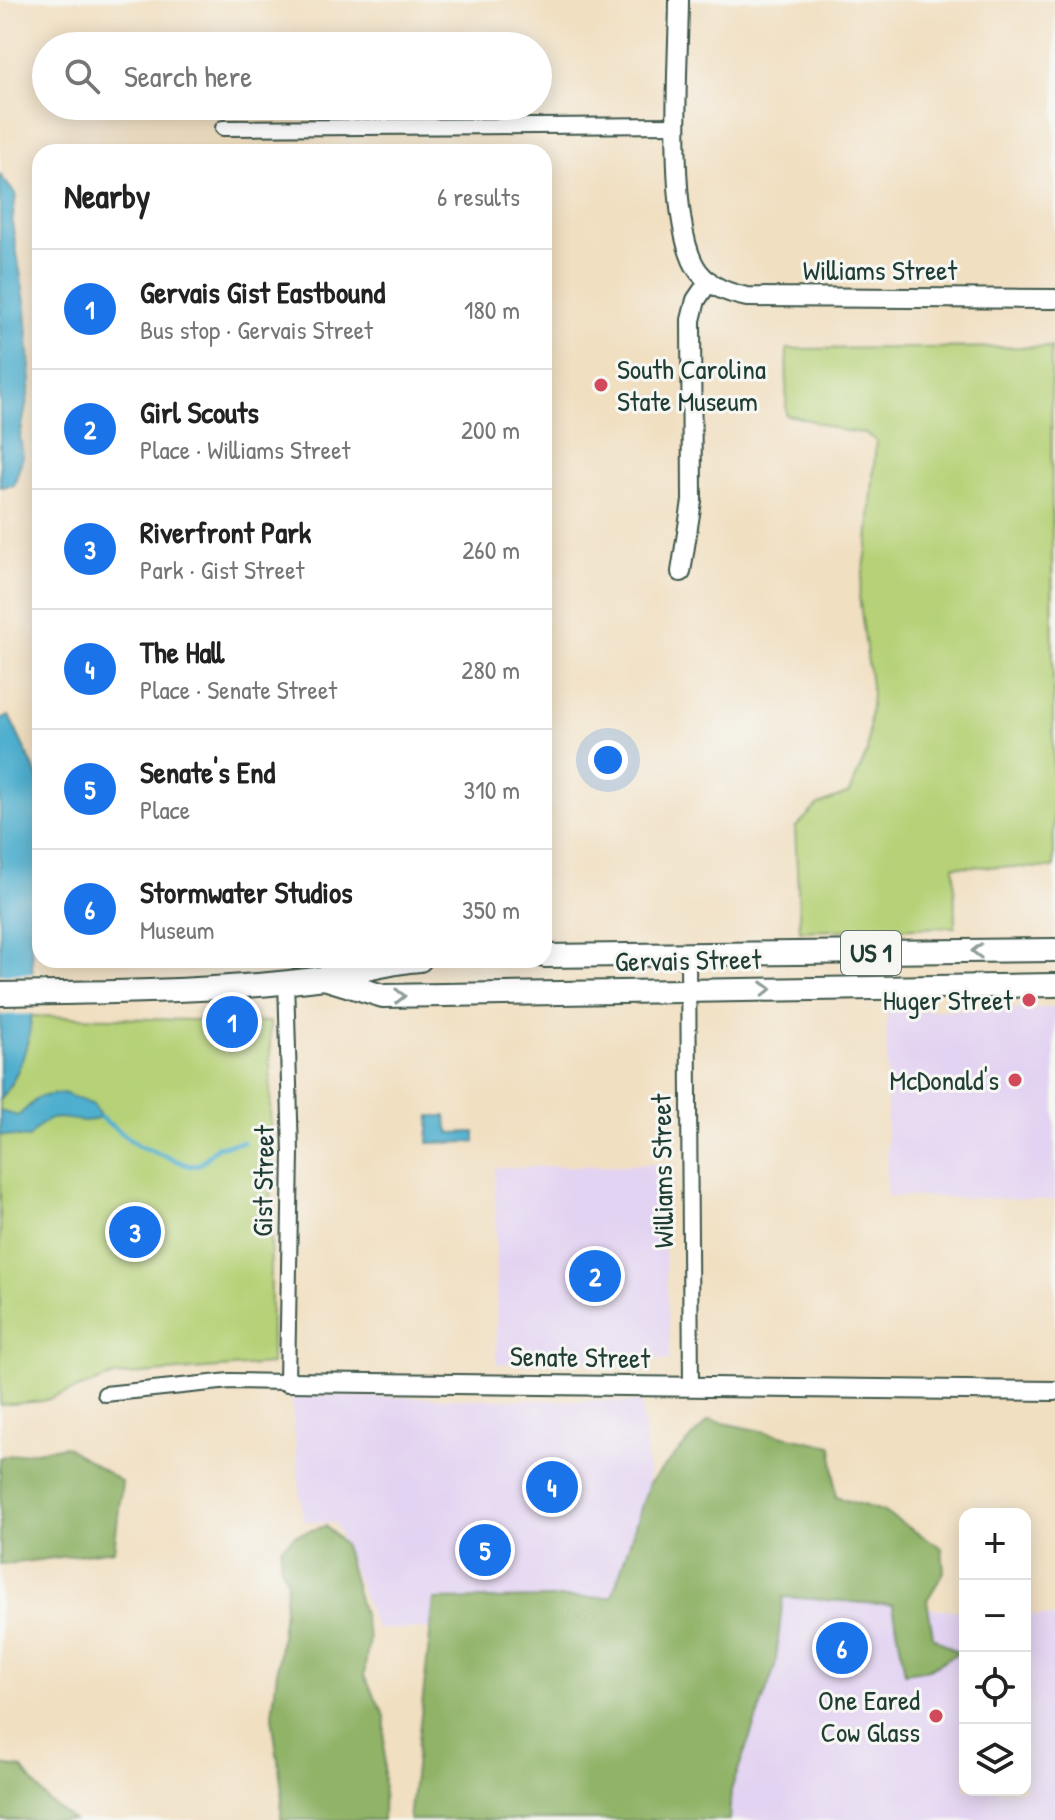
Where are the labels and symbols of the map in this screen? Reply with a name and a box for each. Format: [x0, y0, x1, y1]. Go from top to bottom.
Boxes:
street label: Williams Street [803, 251, 958, 289]
place label: South Carolina State Museum [617, 350, 766, 420]
marker: South Carolina State Museum [592, 376, 610, 394]
your location [588, 740, 628, 780]
road number: US 1 [841, 931, 901, 975]
street label: Gervais Street [615, 940, 762, 980]
one-way arrow [970, 943, 983, 960]
one-way arrow [760, 980, 773, 997]
place label: Huger Street [883, 981, 1013, 1019]
one-way arrow [394, 987, 407, 1005]
marker: Huger Street [1020, 991, 1038, 1009]
pin: 1 [206, 992, 258, 1052]
place label: McDonald's [890, 1061, 999, 1099]
marker: McDonald's [1006, 1071, 1024, 1089]
street label: Williams Street [642, 1093, 682, 1248]
street label: Gist Street [243, 1124, 283, 1237]
pin: 3 [109, 1202, 161, 1262]
pin: 2 [569, 1246, 621, 1306]
street label: Senate Street [510, 1337, 651, 1377]
pin: 4 [526, 1457, 578, 1517]
pin: 5 [459, 1520, 511, 1580]
pin: 6 [816, 1618, 868, 1678]
place label: One Eared Cow Glass [818, 1681, 920, 1751]
marker: One Eared Cow Glass [927, 1707, 945, 1725]

